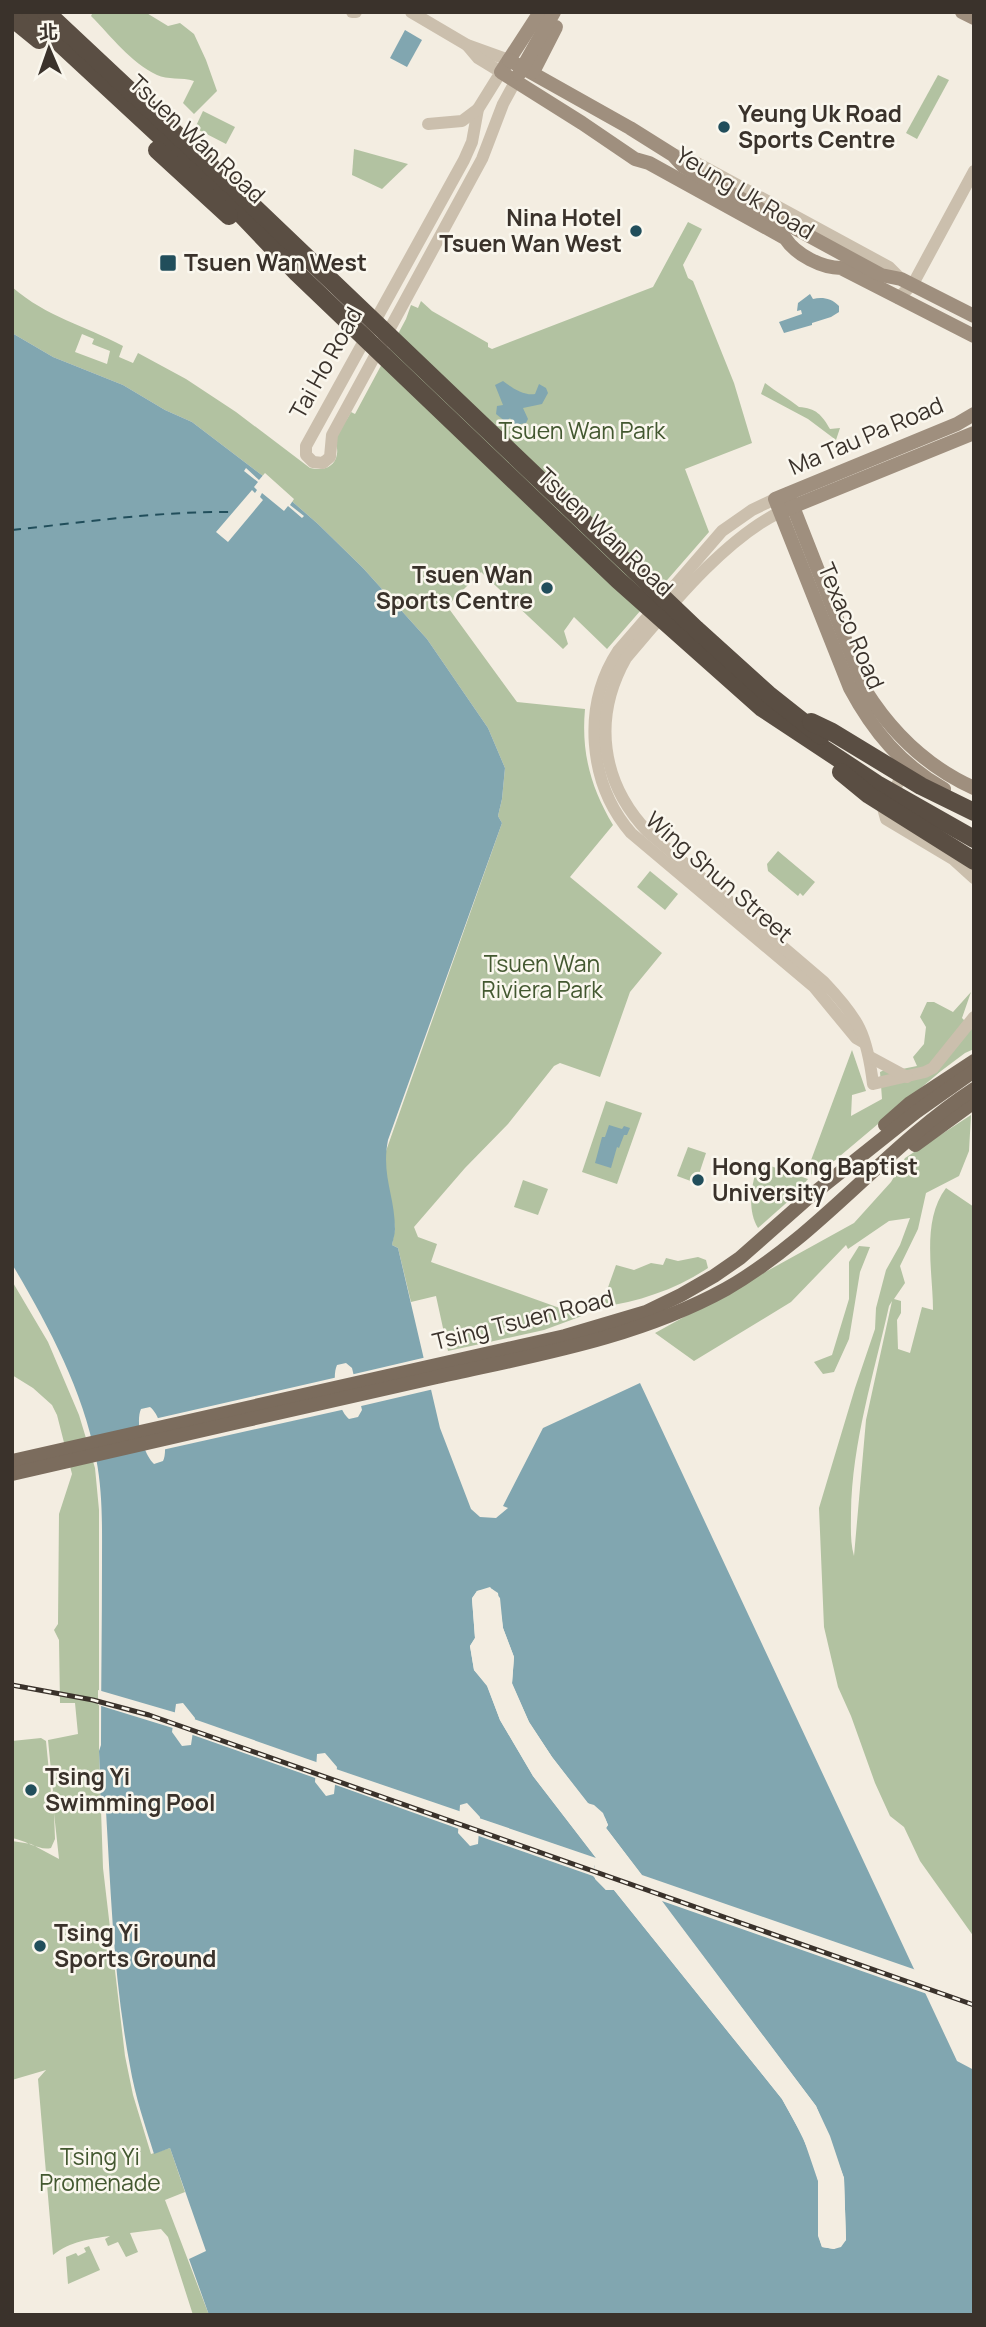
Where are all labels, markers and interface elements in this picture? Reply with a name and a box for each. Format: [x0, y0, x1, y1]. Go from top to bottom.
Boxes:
north arrow [14, 14, 84, 84]
text: 北 [38, 19, 58, 45]
street label: Tsuen Wan Road [123, 67, 273, 210]
place label: Yeung Uk Road Sports Centre [738, 97, 902, 155]
marker: Yeung Uk Road Sports Centre [716, 119, 732, 135]
street label: Yeung Uk Road [670, 138, 821, 246]
place label: Nina Hotel Tsuen Wan West [439, 201, 622, 259]
marker: Nina Hotel Tsuen Wan West [628, 223, 644, 239]
place label: Tsuen Wan West [184, 246, 367, 278]
marker: Tsuen Wan West [158, 253, 178, 273]
street label: Tai Ho Road [281, 301, 369, 424]
street label: Ma Tau Pa Road [783, 388, 948, 482]
park label: Tsuen Wan Park [499, 414, 666, 446]
street label: Tsuen Wan Road [531, 460, 681, 603]
street label: Texaco Road [811, 557, 893, 694]
place label: Tsuen Wan Sports Centre [376, 558, 533, 616]
marker: Tsuen Wan Sports Centre [539, 580, 555, 596]
street label: Wing Shun Street [639, 803, 800, 949]
park label: Tsuen Wan Riviera Park [481, 947, 603, 1005]
place label: Hong Kong Baptist University [712, 1150, 918, 1208]
marker: Hong Kong Baptist University [690, 1172, 706, 1188]
street label: Tsing Tsuen Road [429, 1281, 617, 1357]
place label: Tsing Yi Swimming Pool [45, 1760, 215, 1818]
marker: Tsing Yi Swimming Pool [23, 1782, 39, 1798]
place label: Tsing Yi Sports Ground [54, 1916, 216, 1974]
marker: Tsing Yi Sports Ground [32, 1938, 48, 1954]
park label: Tsing Yi Promenade [39, 2140, 161, 2198]

